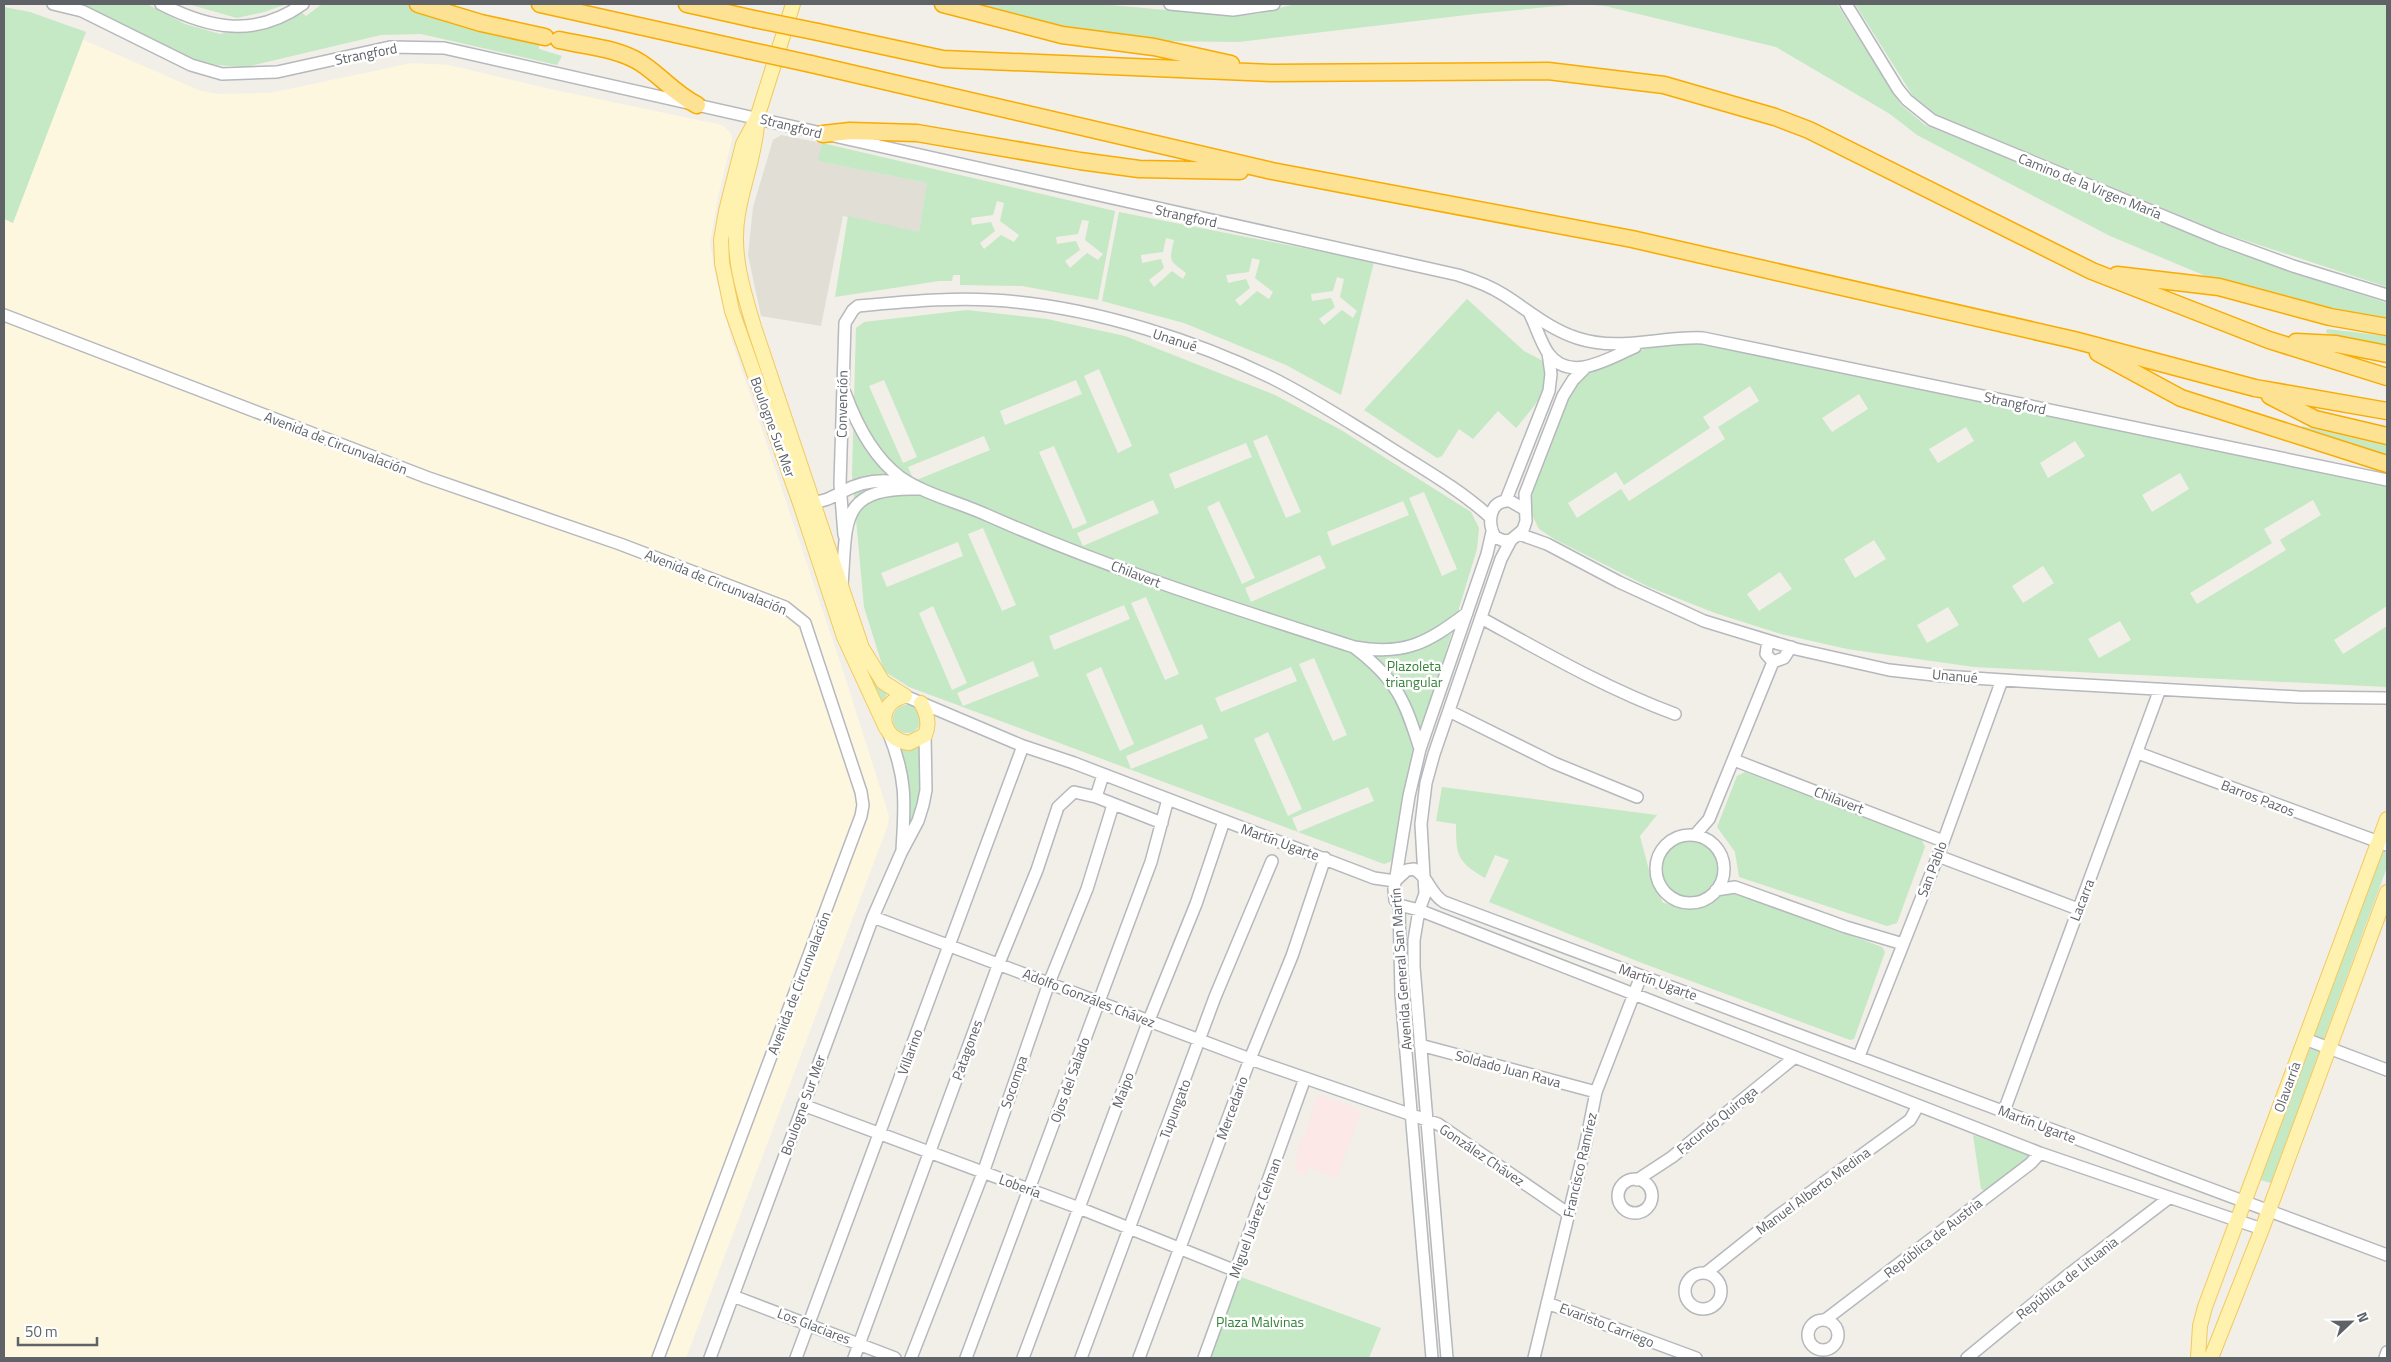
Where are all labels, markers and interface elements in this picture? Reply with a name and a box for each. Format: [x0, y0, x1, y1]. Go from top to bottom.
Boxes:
street label: Strangford [333, 37, 399, 70]
street label: Strangford [758, 108, 824, 143]
street label: Camino de la Virgen María [2015, 147, 2165, 224]
street label: Strangford [1153, 199, 1219, 232]
street label: Unanué [1150, 322, 1200, 357]
street label: Convención [830, 370, 853, 438]
street label: Boulogne Sur Mer [746, 374, 801, 480]
street label: Strangford [1982, 386, 2048, 419]
street label: Avenida de Circunvalación [262, 406, 411, 480]
street label: Avenida de Circunvalación [642, 543, 790, 620]
street label: Chilavert [1108, 554, 1164, 593]
park label: Plazoleta triangular [1385, 655, 1443, 692]
street label: Unanué [1931, 663, 1979, 688]
street label: Barros Pazos [2218, 774, 2298, 821]
street label: Chilavert [1811, 780, 1867, 819]
street label: Martín Ugarte [1238, 818, 1322, 865]
street label: San Pablo [1911, 838, 1952, 900]
street label: Lacarra [2064, 876, 2099, 924]
street label: Avenida General San Martín [1384, 887, 1417, 1051]
street label: Avenida de Circunvalación [762, 908, 836, 1057]
street label: Martín Ugarte [1616, 958, 1700, 1005]
street label: Adolfo Gonzáles Chávez [1020, 963, 1158, 1032]
street label: Patagones [946, 1017, 987, 1083]
street label: Villarino [892, 1026, 928, 1078]
street label: Ojos del Salado [1044, 1034, 1095, 1126]
street label: Soldado Juan Rava [1453, 1044, 1563, 1093]
street label: Boulogne Sur Mer [775, 1052, 830, 1158]
street label: Socompa [995, 1053, 1032, 1111]
street label: Olavarría [2268, 1058, 2305, 1115]
street label: Maipo [1106, 1069, 1139, 1111]
street label: Mercedario [1210, 1073, 1253, 1143]
street label: Tupungato [1154, 1076, 1196, 1142]
street label: Facundo Quiroga [1672, 1080, 1762, 1159]
street label: Martín Ugarte [1995, 1099, 2079, 1148]
street label: Francisco Ramírez [1557, 1110, 1602, 1219]
street label: González Chávez [1435, 1118, 1529, 1191]
street label: Manuel Alberto Medina [1751, 1142, 1874, 1239]
street label: Miguel Juárez Celman [1223, 1155, 1286, 1281]
street label: Lobería [996, 1168, 1044, 1203]
street label: República de Austria [1879, 1192, 1986, 1283]
street label: República de Lituania [2011, 1231, 2122, 1324]
street label: Evaristo Carriego [1557, 1297, 1658, 1352]
north arrow [2326, 1297, 2376, 1347]
street label: Los Glaciares [774, 1302, 854, 1349]
text: N [2352, 1309, 2375, 1325]
park label: Plaza Malvinas [1216, 1311, 1304, 1332]
scale bar [18, 1314, 96, 1346]
text: 50 m [25, 1320, 58, 1343]

